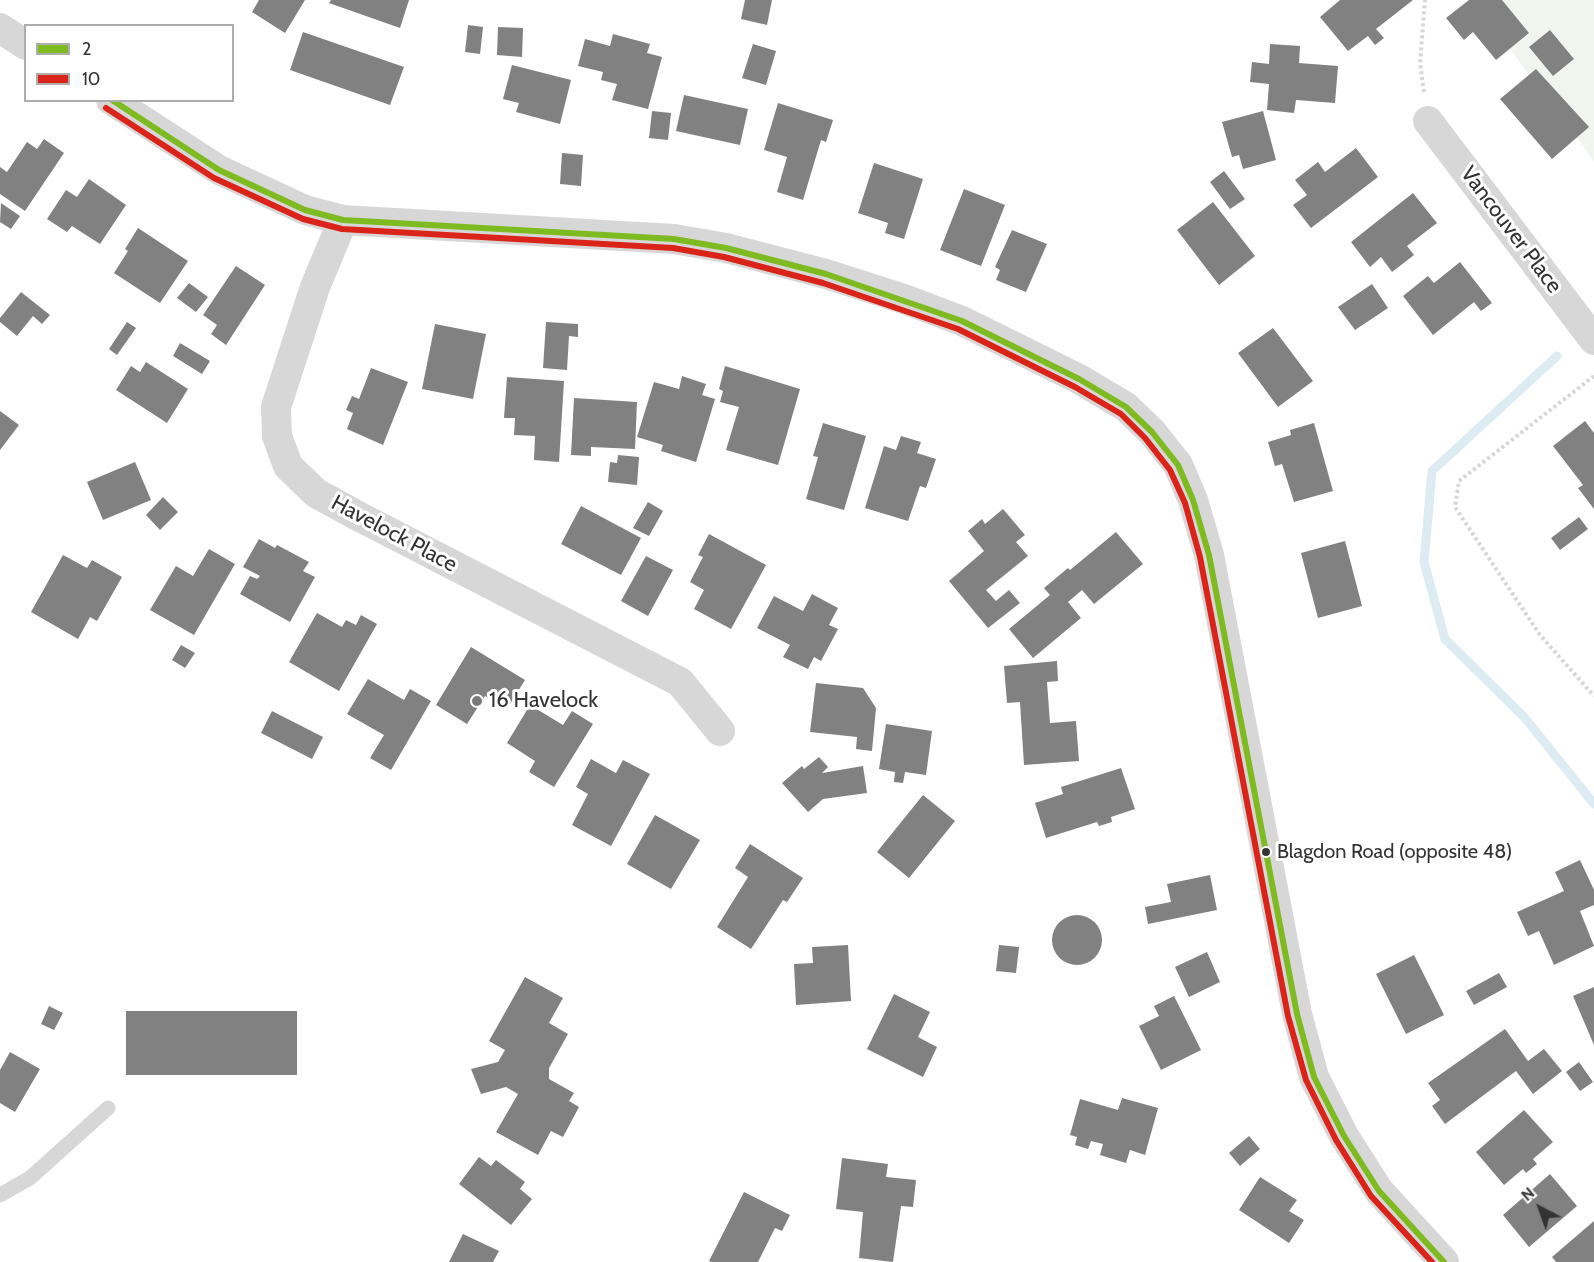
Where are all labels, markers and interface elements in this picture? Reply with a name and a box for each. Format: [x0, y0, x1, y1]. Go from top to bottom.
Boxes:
legend [24, 24, 234, 102]
text: 2 [82, 38, 91, 60]
text: 10 [82, 68, 100, 90]
street label: Vancouver Place [1455, 161, 1567, 299]
street label: Havelock Place [327, 490, 461, 578]
place label: 16 Havelock [489, 688, 598, 714]
marker: 16 Havelock [470, 694, 484, 708]
place label: Blagdon Road (opposite 48) [1277, 840, 1512, 864]
marker: Blagdon Road (opposite 48) [1260, 846, 1272, 858]
north arrow [1510, 1178, 1570, 1238]
text: N [1517, 1183, 1538, 1205]

